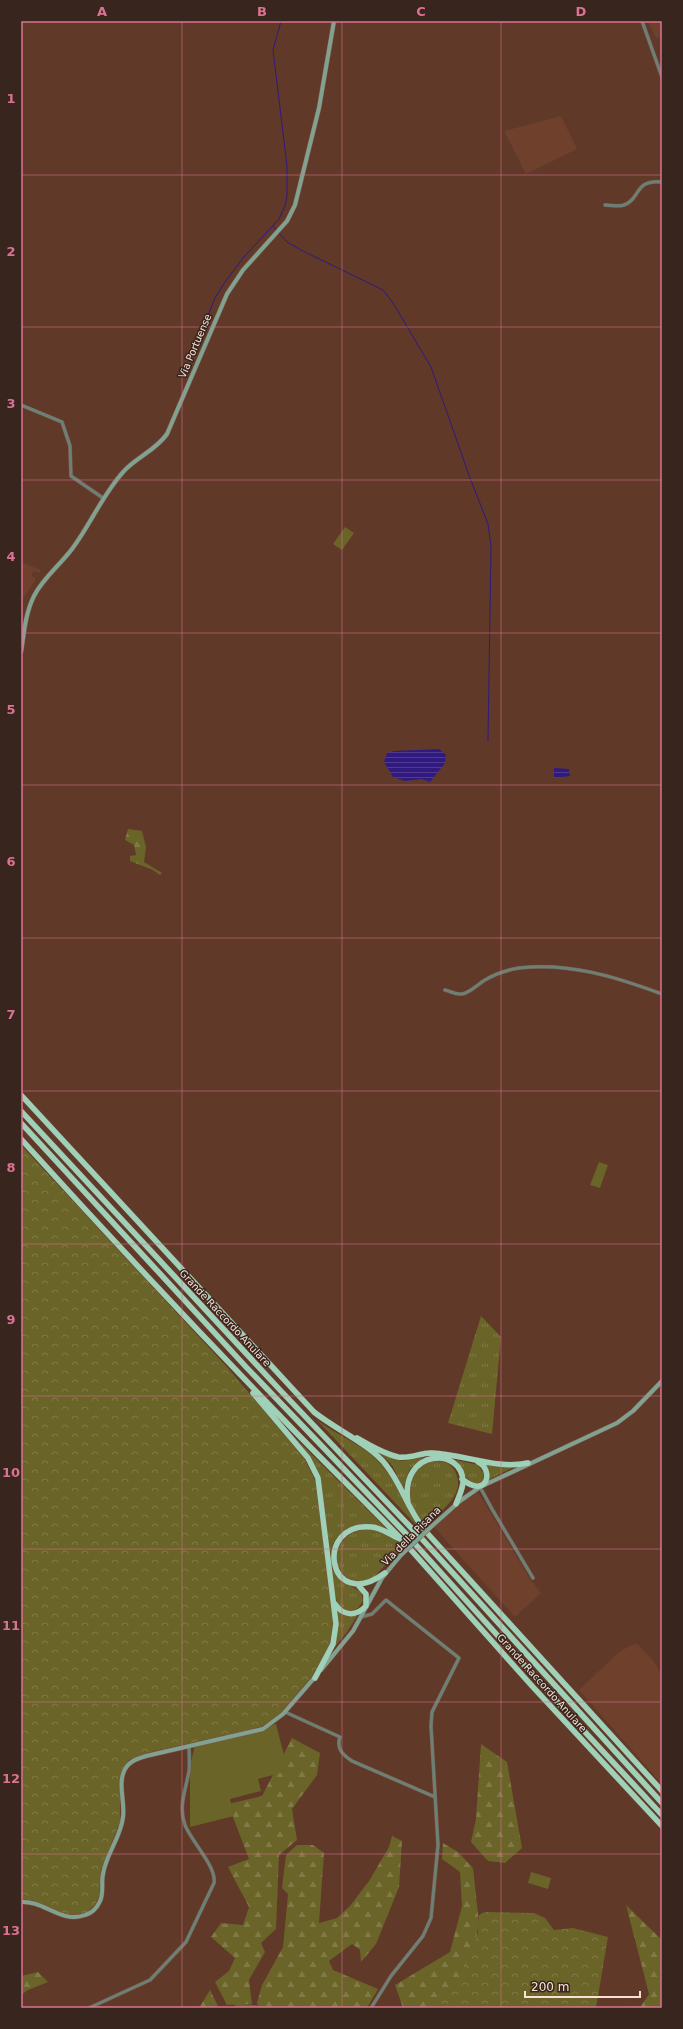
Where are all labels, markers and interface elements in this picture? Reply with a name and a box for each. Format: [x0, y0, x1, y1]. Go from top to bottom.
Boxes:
text: A [97, 4, 107, 19]
text: B [257, 4, 267, 19]
text: C [416, 4, 426, 19]
text: D [576, 4, 587, 19]
text: 1 [6, 91, 16, 106]
text: 2 [6, 244, 16, 259]
street label: Via Portuense [177, 312, 213, 380]
text: 3 [6, 396, 16, 411]
text: 4 [6, 549, 16, 564]
text: 5 [6, 702, 16, 717]
text: 6 [6, 854, 16, 869]
text: 7 [6, 1007, 16, 1022]
text: 8 [6, 1160, 16, 1175]
street label: Grande Raccordo Anulare [177, 1267, 273, 1369]
text: 9 [6, 1312, 16, 1327]
text: 10 [2, 1465, 20, 1480]
street label: Via della Pisana [379, 1504, 443, 1568]
text: 11 [2, 1618, 20, 1633]
street label: Grande Raccordo Anulare [495, 1632, 589, 1734]
text: 12 [2, 1771, 20, 1786]
text: 13 [2, 1923, 20, 1938]
scale bar [525, 1973, 640, 1999]
text: 200 m [531, 1980, 569, 1994]

